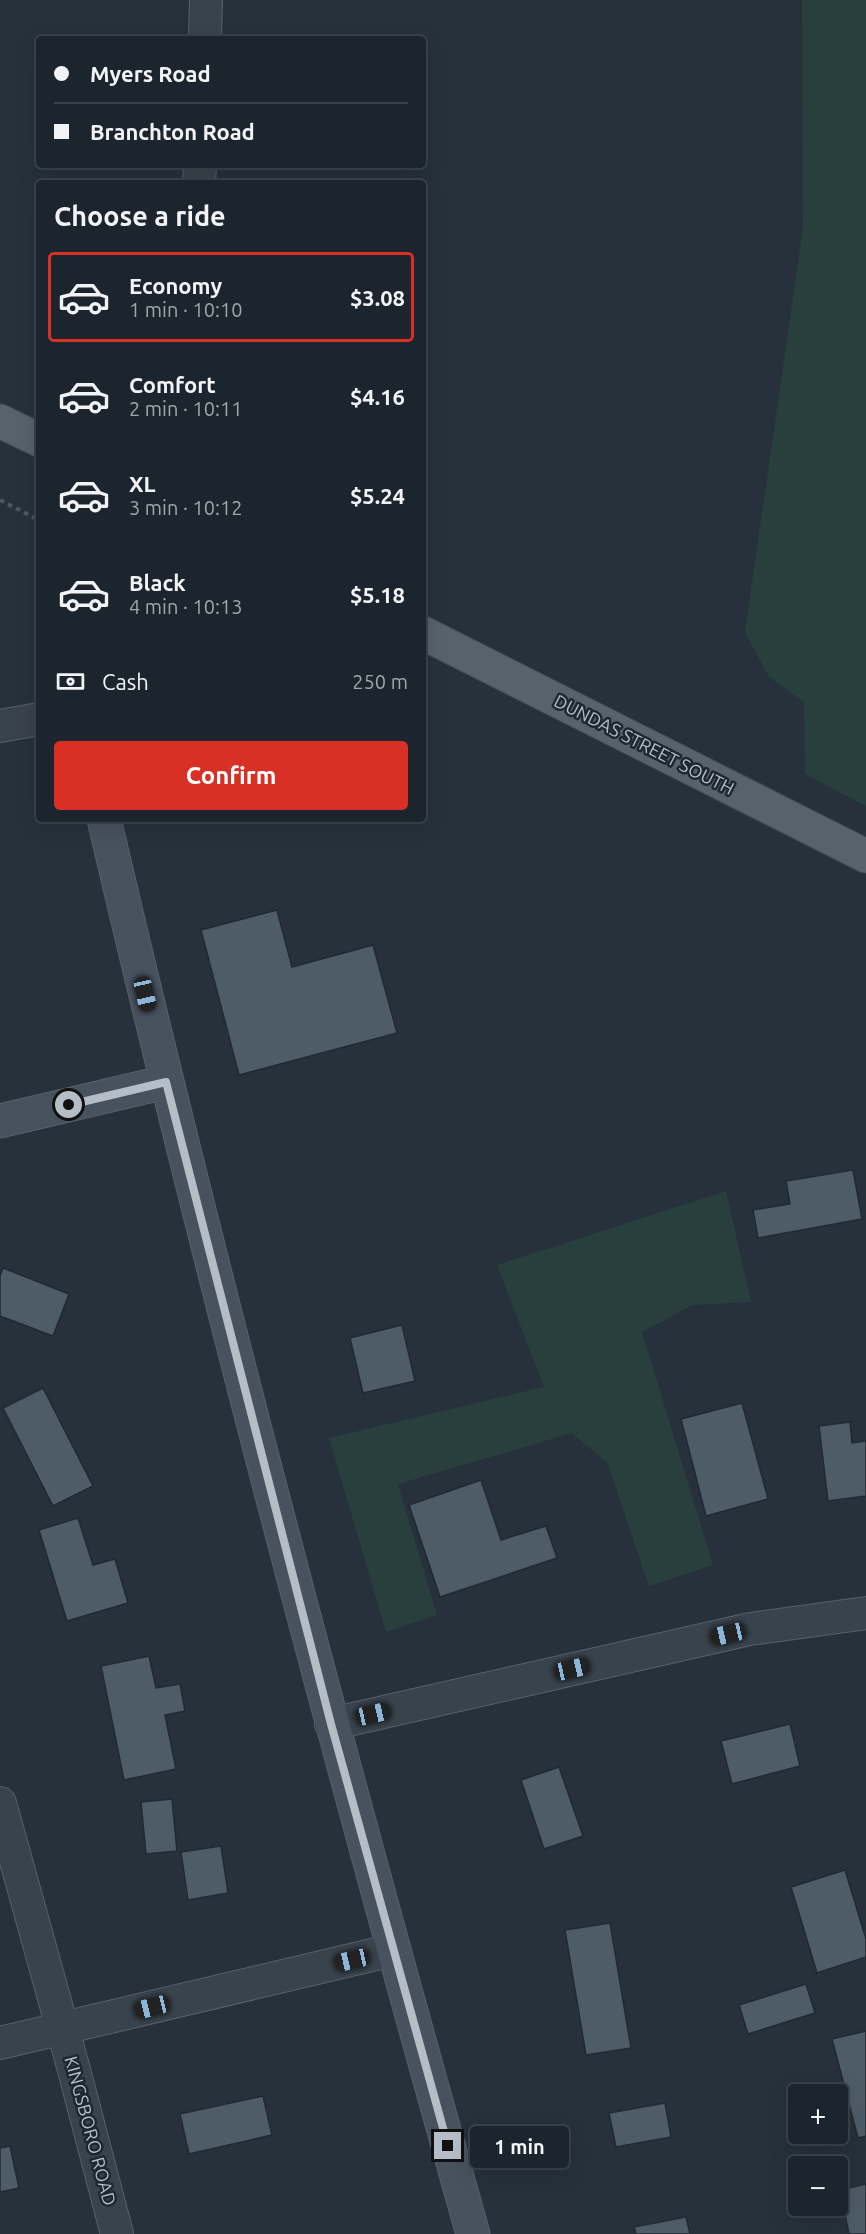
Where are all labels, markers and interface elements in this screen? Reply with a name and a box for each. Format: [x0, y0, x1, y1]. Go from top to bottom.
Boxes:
text: Myers Road [90, 61, 211, 86]
text: Branchton Road [90, 119, 255, 144]
text: Choose a ride [54, 201, 226, 231]
icon: car [57, 270, 111, 324]
text: Economy [129, 273, 222, 298]
text: $3.08 [350, 285, 405, 310]
text: 1 min · 10:10 [129, 298, 243, 321]
icon: car [57, 369, 111, 423]
text: Comfort [129, 372, 216, 397]
text: $4.16 [350, 384, 405, 409]
text: 2 min · 10:11 [129, 397, 243, 420]
icon: car [57, 468, 111, 522]
text: XL [129, 471, 156, 496]
text: $5.24 [350, 483, 405, 508]
text: 3 min · 10:12 [129, 496, 243, 519]
icon: car [57, 567, 111, 621]
text: Black [129, 570, 186, 595]
text: $5.18 [350, 582, 405, 607]
text: 4 min · 10:13 [129, 595, 243, 618]
icon: cash [54, 665, 87, 698]
text: Cash [102, 669, 149, 694]
text: 250 m [352, 670, 408, 693]
street label: DUNDAS STREET SOUTH [551, 690, 738, 798]
button: Confirm [54, 741, 408, 810]
car [132, 974, 158, 1014]
route start [55, 1091, 82, 1118]
car [708, 1621, 748, 1647]
car [552, 1656, 592, 1682]
car [353, 1701, 393, 1727]
car [332, 1947, 372, 1973]
car [132, 1994, 172, 2020]
street label: KINGSBORO ROAD [61, 2054, 121, 2208]
map controls [788, 2084, 848, 2216]
button: + [788, 2084, 848, 2144]
callout: 1 min [469, 2125, 568, 2167]
route end [434, 2132, 461, 2159]
text: 1 min [494, 2135, 545, 2158]
button: − [788, 2156, 848, 2216]

